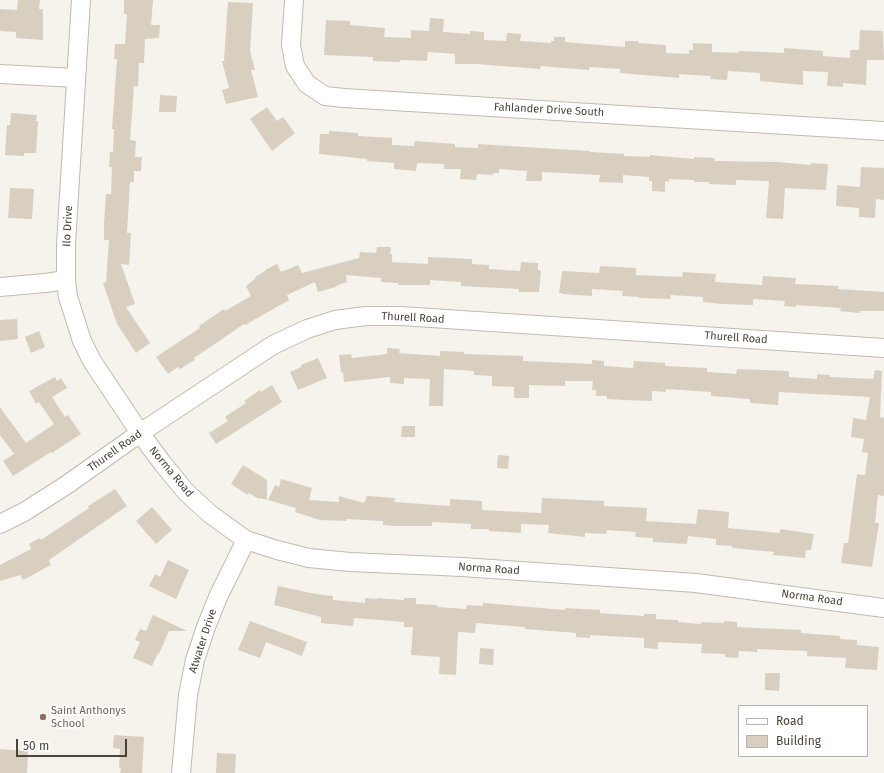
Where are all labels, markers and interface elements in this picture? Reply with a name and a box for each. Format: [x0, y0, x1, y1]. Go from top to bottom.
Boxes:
street label: Fahlander Drive South [494, 101, 604, 119]
street label: Ilo Drive [60, 205, 76, 247]
street label: Thurell Road [381, 310, 445, 326]
street label: Thurell Road [704, 329, 768, 347]
street label: Thurell Road [85, 427, 145, 475]
street label: Norma Road [146, 444, 196, 500]
street label: Norma Road [458, 560, 520, 578]
street label: Norma Road [780, 587, 844, 609]
street label: Atwater Drive [186, 607, 220, 675]
place label: Saint Anthonys School [51, 704, 126, 730]
legend [738, 705, 868, 757]
marker: Saint Anthonys School [38, 712, 48, 722]
text: Road [776, 714, 804, 728]
scale bar [18, 731, 129, 757]
text: Building [776, 734, 821, 748]
text: 50 m [23, 739, 49, 753]

